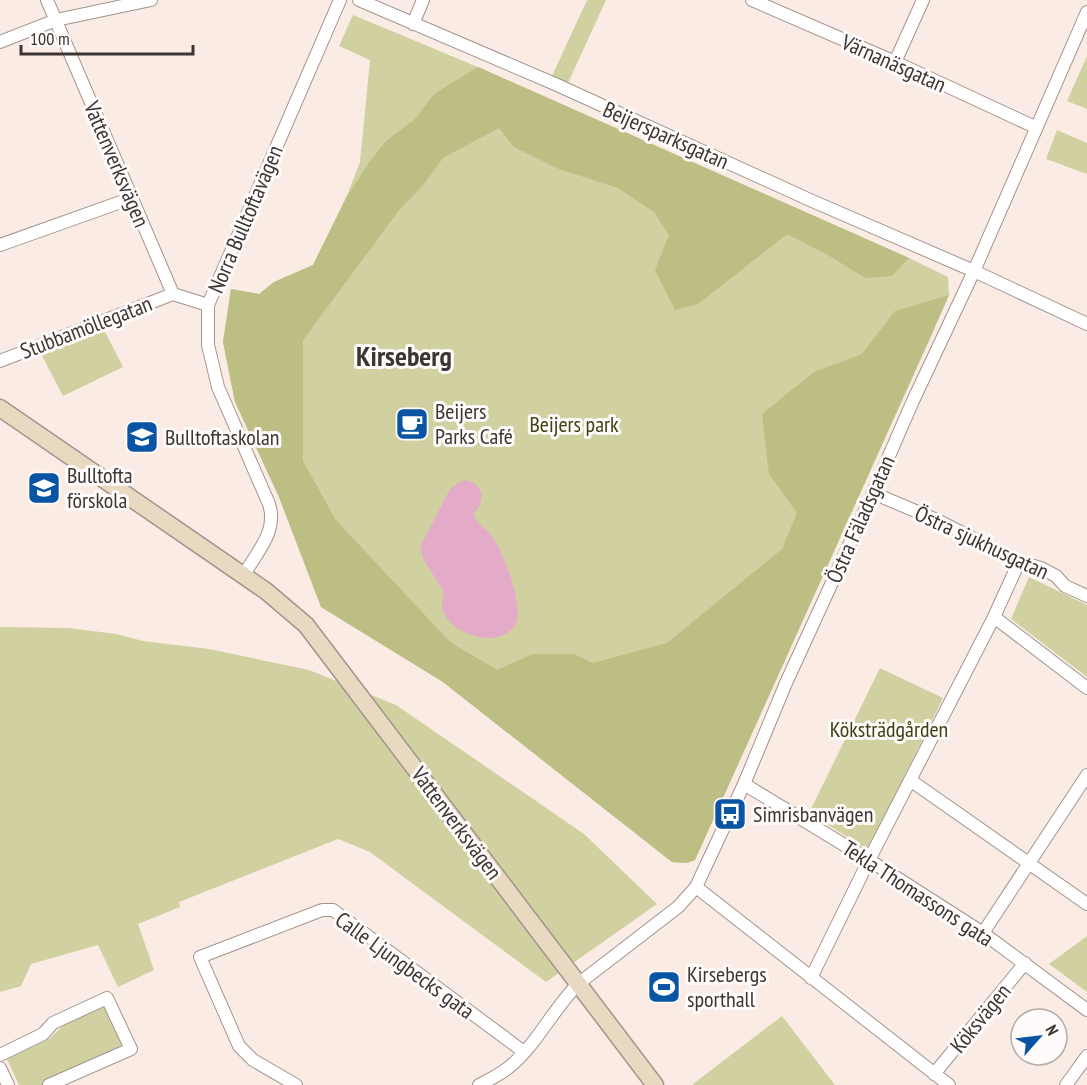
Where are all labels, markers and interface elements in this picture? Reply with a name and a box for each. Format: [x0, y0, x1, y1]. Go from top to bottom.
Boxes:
scale bar [21, 18, 194, 56]
text: 100 m [30, 27, 70, 50]
street label: Värnanäsgatan [837, 27, 951, 98]
street label: Beijersparksgatan [599, 95, 733, 175]
street label: Vattenverksvägen [78, 96, 156, 231]
street label: Norra Bulltoftavägen [201, 141, 289, 297]
street label: Stubbamöllegatan [16, 289, 156, 365]
district label: Kirseberg [356, 337, 452, 374]
place label: Beijers Parks Café [435, 397, 513, 450]
cafe icon: Beijers Parks Café [394, 406, 430, 442]
park label: Beijers park [529, 410, 619, 438]
school or university icon: Bulltoftaskolan [124, 419, 160, 455]
place label: Bulltoftaskolan [165, 423, 279, 451]
street label: Östra Fäladsgatan [819, 451, 901, 587]
place label: Bulltofta förskola [67, 461, 133, 514]
school or university icon: Bulltofta förskola [26, 470, 62, 506]
street label: Östra sjukhusgatan [910, 499, 1054, 585]
park label: Köksträdgården [830, 715, 948, 743]
street label: Vattenverksvägen [405, 760, 508, 885]
bus stop icon: Simrisbanvägen [712, 796, 748, 832]
place label: Simrisbanvägen [753, 800, 873, 828]
street label: Tekla Thomassons gata [837, 834, 999, 952]
street label: Calle Ljungbecks gata [330, 905, 480, 1025]
place label: Kirsebergs sporthall [687, 960, 767, 1013]
sports icon: Kirsebergs sporthall [646, 969, 682, 1005]
street label: Köksvägen [944, 978, 1016, 1058]
north arrow [1009, 1007, 1069, 1067]
text: N [1041, 1021, 1063, 1038]

